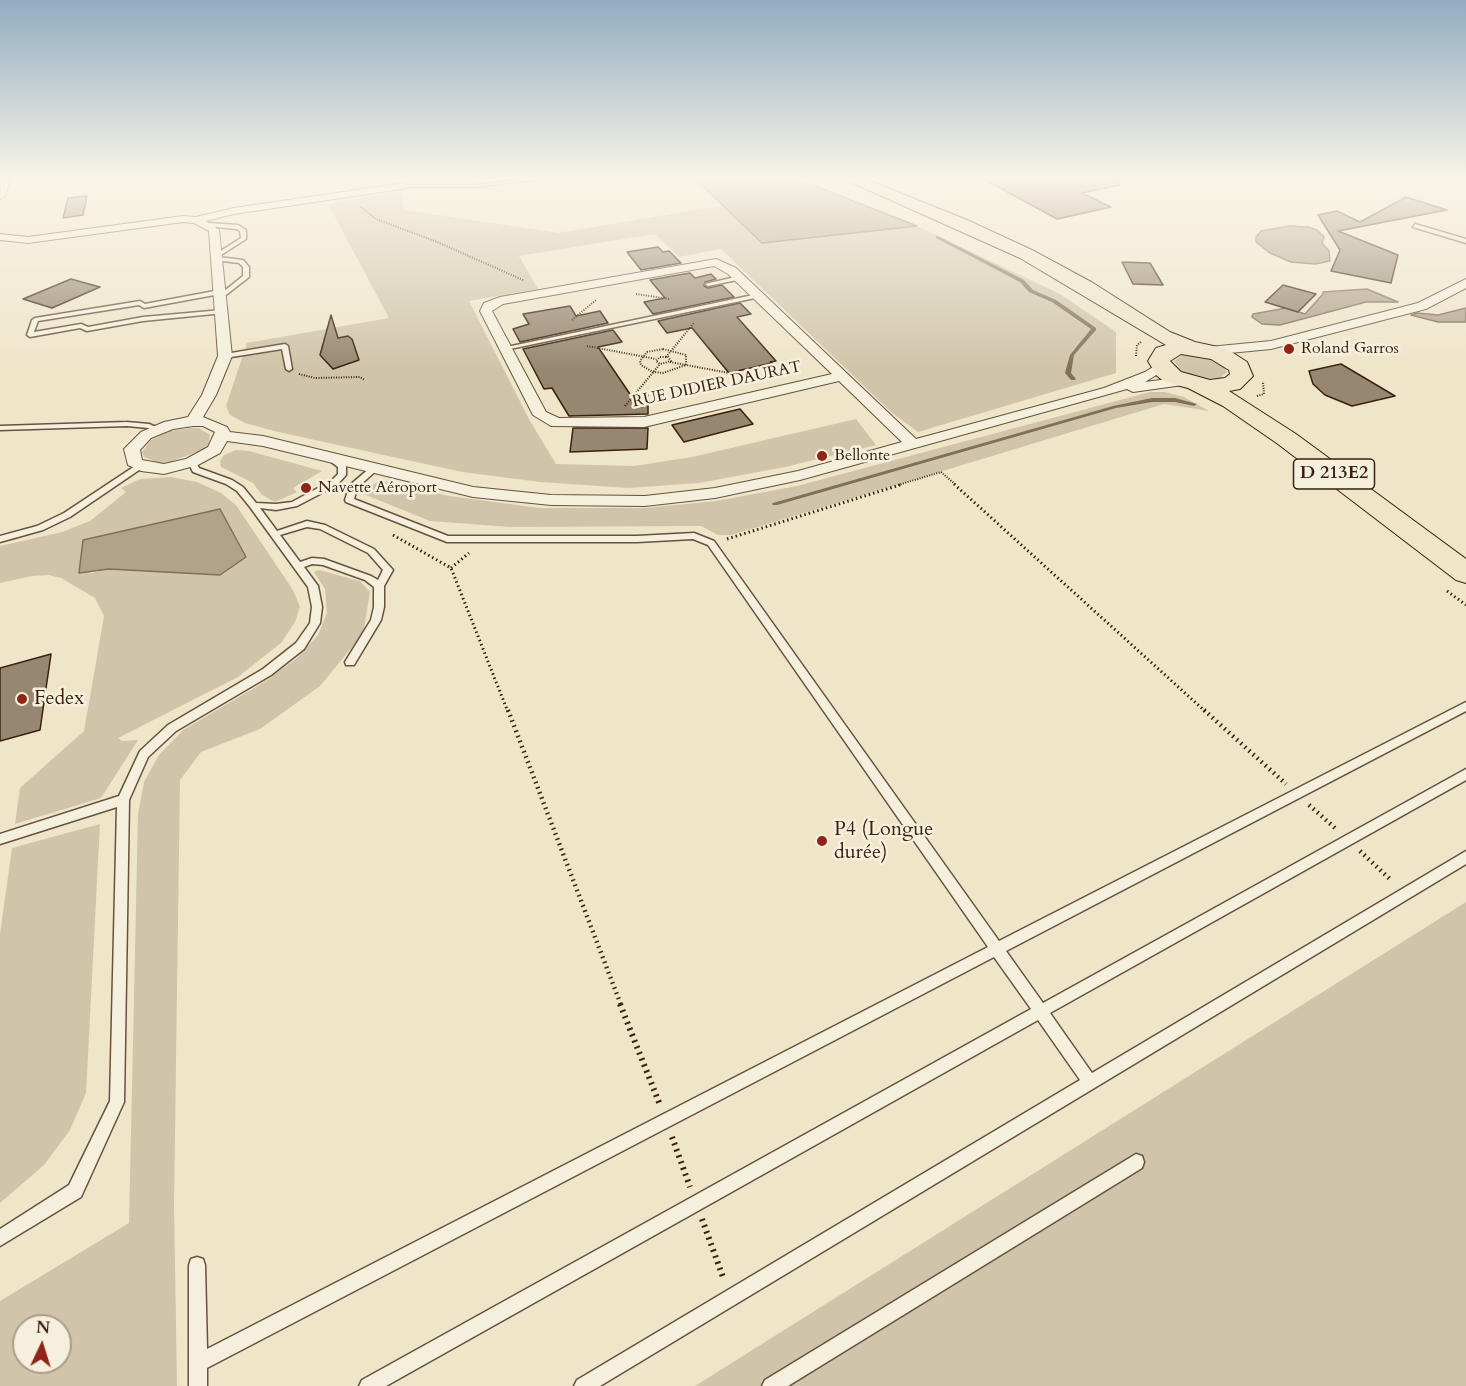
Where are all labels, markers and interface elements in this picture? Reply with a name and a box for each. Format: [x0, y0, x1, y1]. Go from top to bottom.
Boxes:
place label: Roland Garros [1301, 339, 1399, 359]
marker: Roland Garros [1282, 342, 1296, 356]
street label: RUE DIDIER DAURAT [631, 358, 803, 412]
place label: Bellonte [834, 446, 890, 466]
marker: Bellonte [815, 449, 829, 463]
road number: D 213E2 [1294, 459, 1374, 489]
place label: Navette Aéroport [318, 478, 437, 498]
marker: Navette Aéroport [299, 481, 313, 495]
place label: Fedex [34, 687, 84, 711]
marker: Fedex [15, 692, 29, 706]
place label: P4 (Longue durée) [834, 818, 933, 865]
marker: P4 (Longue durée) [815, 834, 829, 848]
north arrow [12, 1314, 72, 1374]
text: N [35, 1317, 51, 1339]

